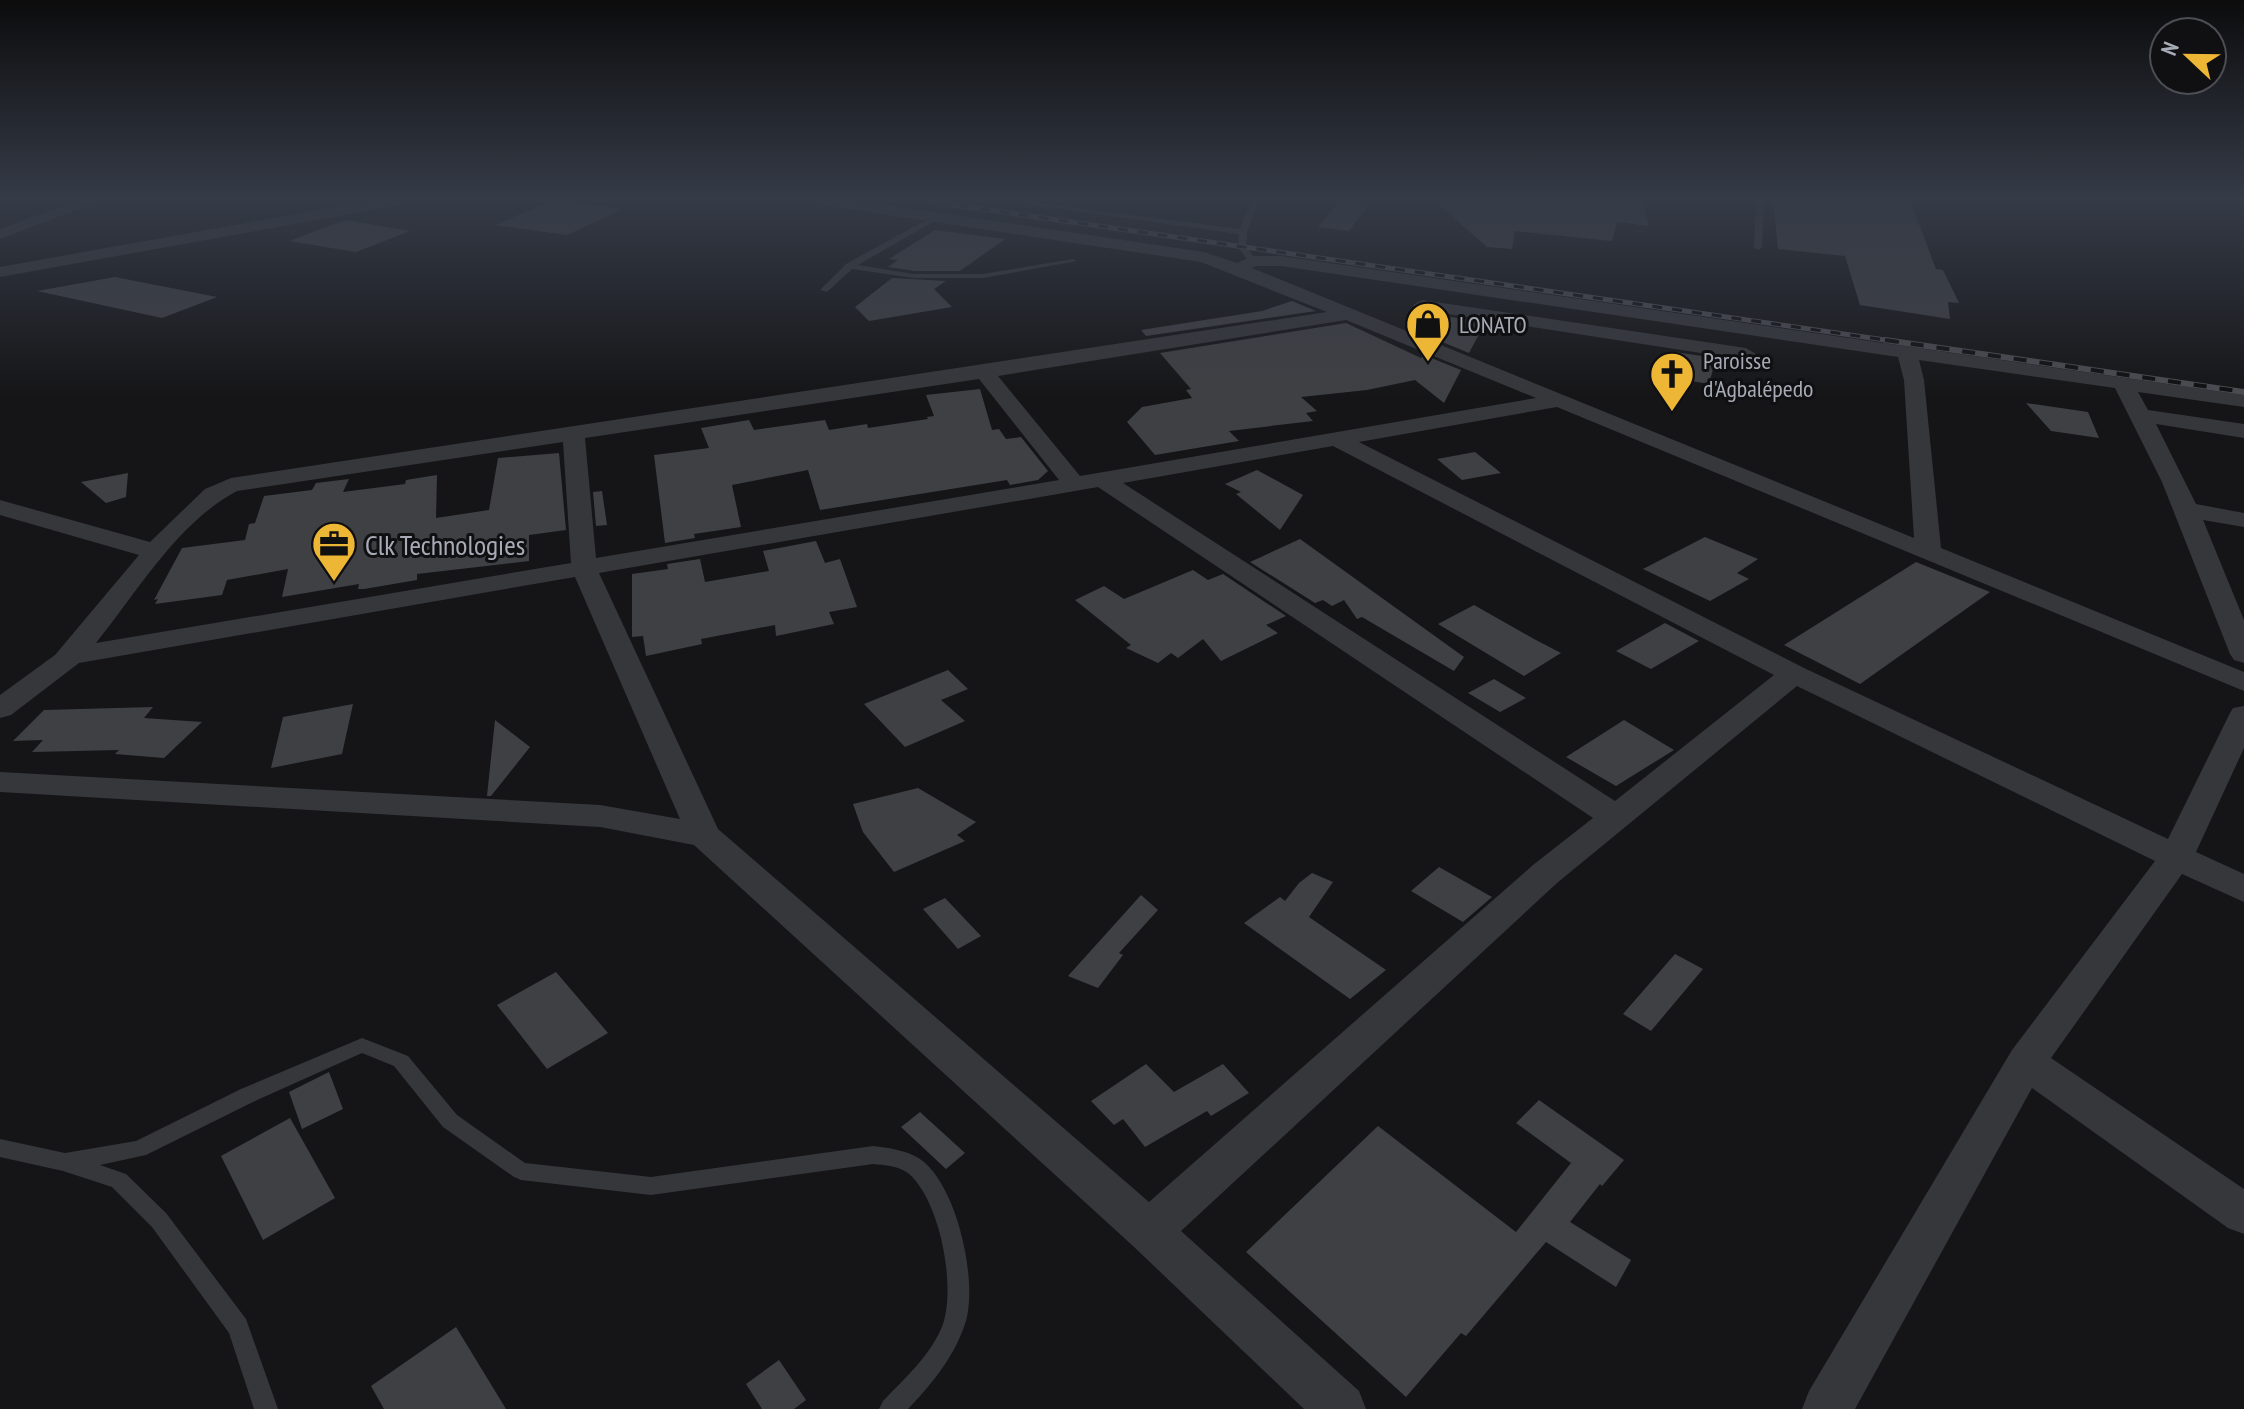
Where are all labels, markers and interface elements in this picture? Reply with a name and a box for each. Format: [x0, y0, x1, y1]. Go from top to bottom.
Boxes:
north arrow [2148, 16, 2228, 96]
text: N [2154, 38, 2185, 59]
shop icon: LONATO [1404, 300, 1452, 363]
place label: LONATO [1459, 309, 1527, 340]
place label: Paroisse d'Agbalépedo [1703, 345, 1813, 404]
church icon: Paroisse d'Agbalépedo [1648, 350, 1696, 413]
office icon: Clk Technologies [310, 520, 358, 583]
place label: Clk Technologies [365, 526, 525, 563]

